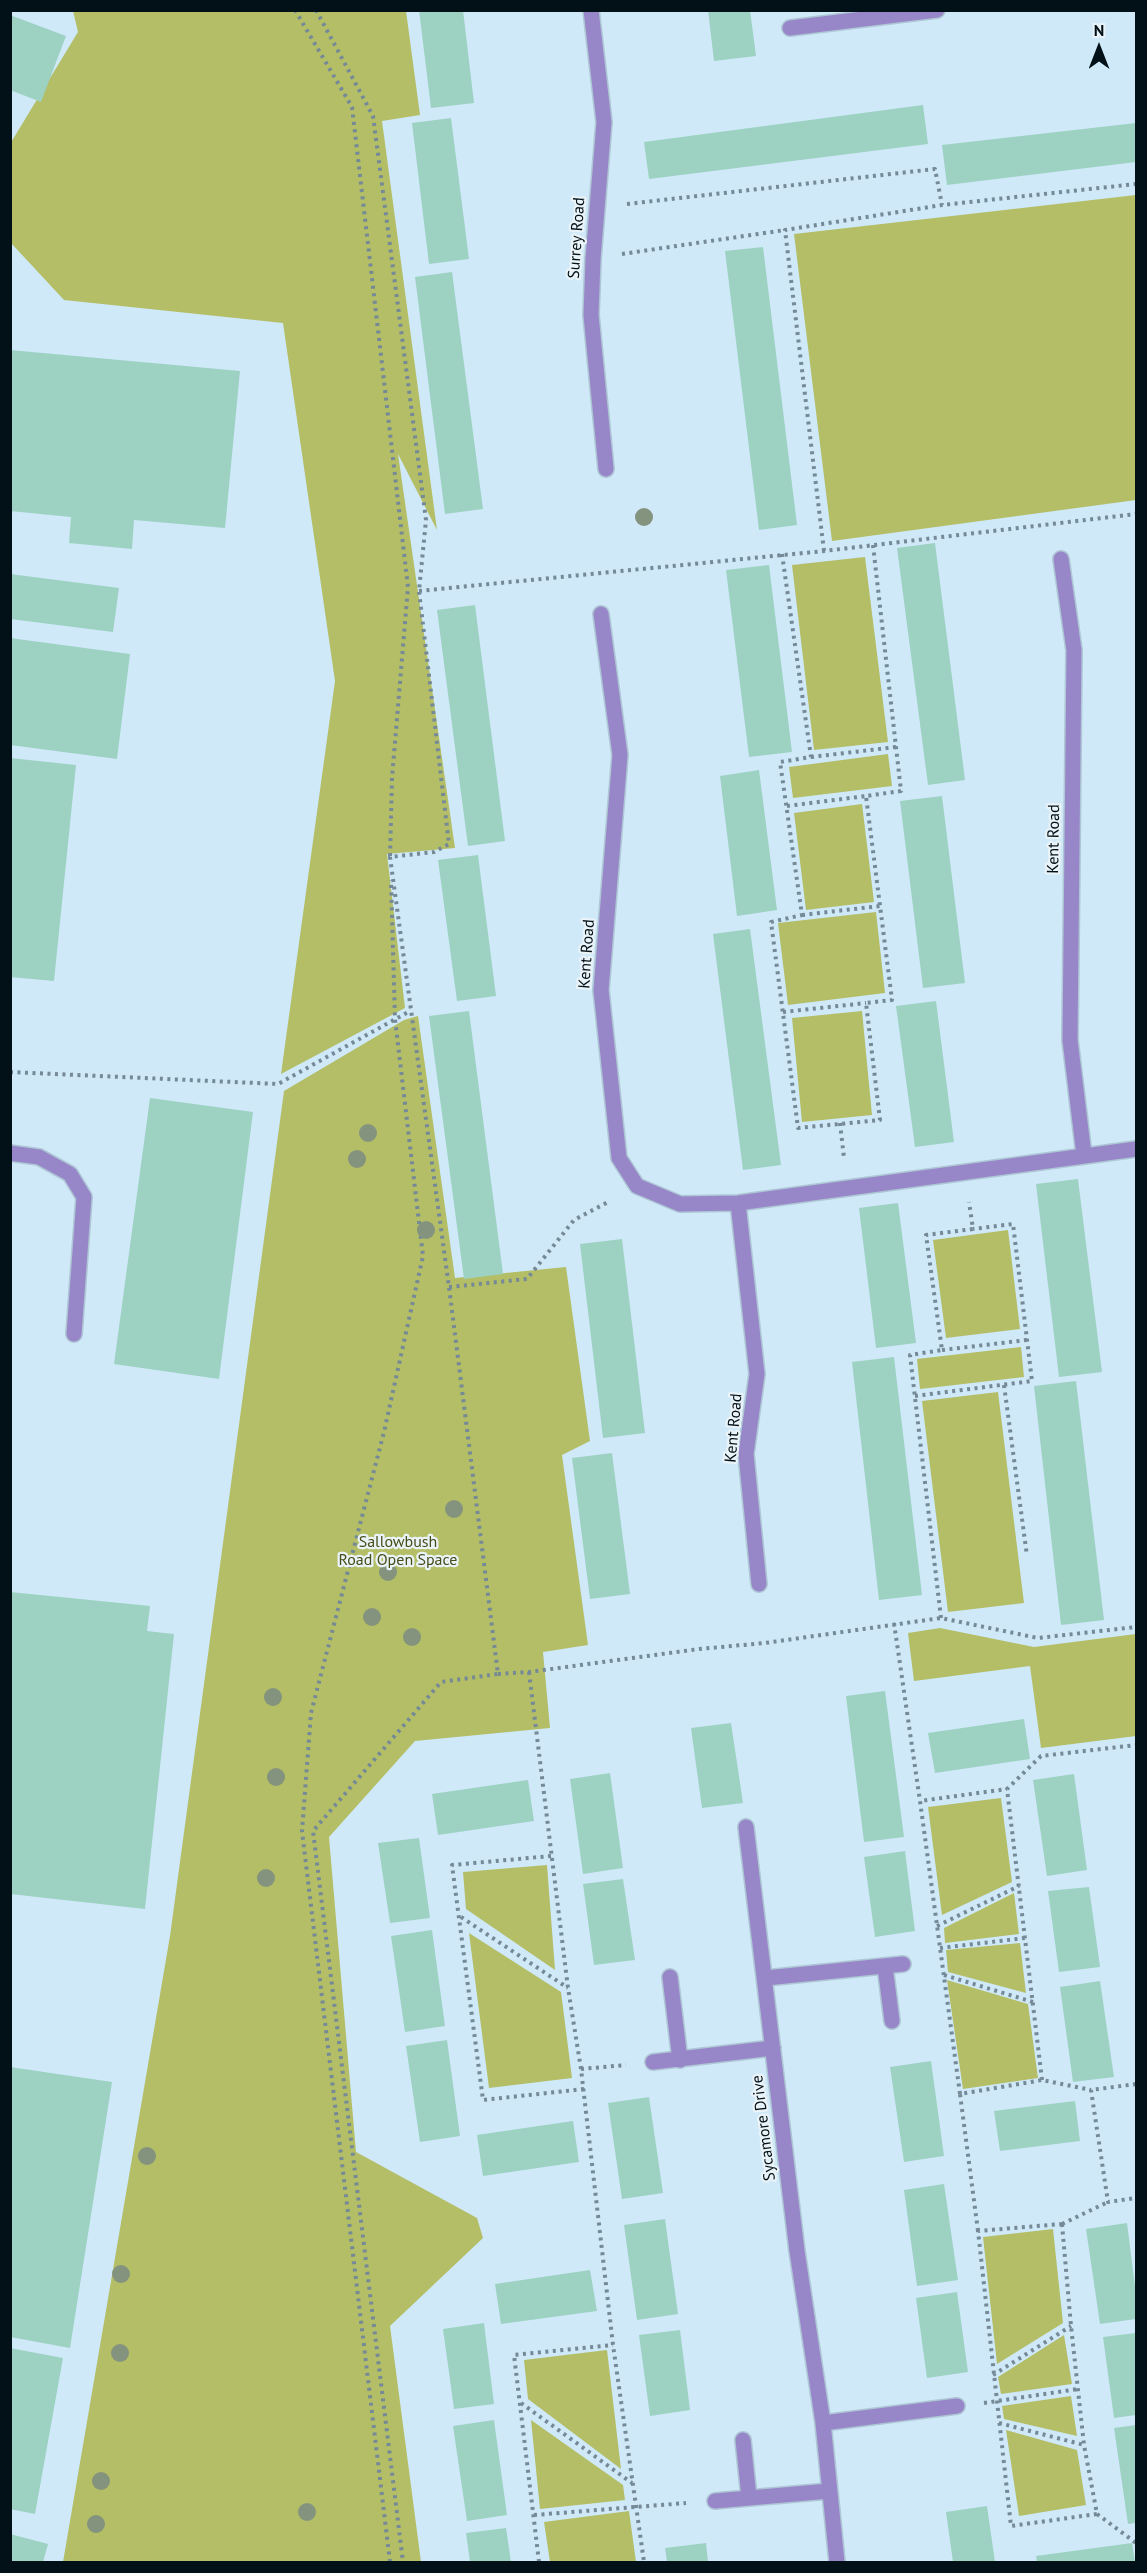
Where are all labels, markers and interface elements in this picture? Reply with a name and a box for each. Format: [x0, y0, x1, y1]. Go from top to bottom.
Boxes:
north arrow [1069, 18, 1129, 78]
text: N [1094, 20, 1104, 40]
street label: Surrey Road [565, 197, 589, 279]
street label: Kent Road [1044, 804, 1064, 874]
street label: Kent Road [575, 919, 599, 989]
street label: Kent Road [721, 1393, 747, 1463]
park label: Sallowbush Road Open Space [339, 1532, 457, 1570]
street label: Sycamore Drive [748, 2074, 780, 2182]

